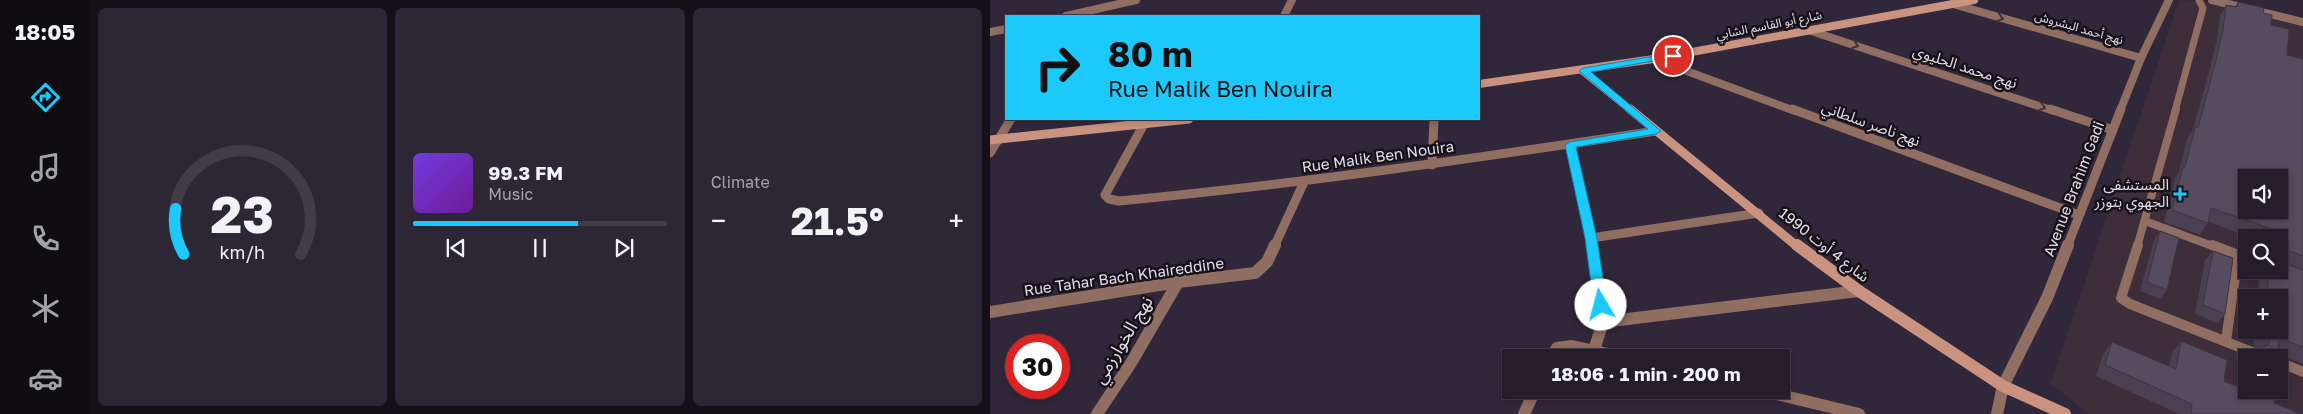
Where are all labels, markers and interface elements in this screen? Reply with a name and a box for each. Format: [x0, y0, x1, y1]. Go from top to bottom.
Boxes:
street label: شارع أبو القاسم الشابي [1715, 7, 1824, 45]
street label: نهج أحمد البشروش [2033, 8, 2125, 49]
one-way arrow [1995, 12, 2004, 22]
text: 18:05 [15, 18, 75, 45]
text: 80 m [1108, 33, 1193, 75]
icon: right [1025, 35, 1090, 100]
pin [1652, 35, 1694, 77]
one-way arrow [1850, 39, 1858, 49]
street label: نهج محمد الحليوي [1910, 41, 2020, 95]
icon: arrive [1659, 42, 1687, 70]
text: Rue Malik Ben Nouira [1108, 75, 1333, 102]
icon: directions [28, 80, 63, 115]
street label: نهج ناصر سلطاني [1818, 97, 1923, 153]
one-way arrow [2038, 101, 2046, 111]
street label: Avenue Brahim Gadi [2039, 118, 2107, 259]
street label: Rue Malik Ben Nouira [1301, 136, 1455, 176]
icon: music [28, 150, 63, 185]
text: 99.3 FM [488, 161, 563, 184]
map controls [2238, 169, 2288, 399]
button: sound [2238, 169, 2288, 219]
text: Climate [711, 172, 770, 192]
place label: المستشفى الجهوي بتوزر [2093, 175, 2169, 213]
text: 23 [211, 182, 274, 244]
text: Music [488, 184, 533, 204]
marker: المستشفى الجهوي بتوزر [2173, 187, 2187, 201]
text: 21.5° [791, 198, 884, 243]
street label: شارع 4 أوت 1990 [1773, 203, 1873, 288]
text: − [711, 204, 726, 237]
text: + [949, 204, 964, 237]
icon: phone [28, 221, 63, 256]
button: search [2238, 229, 2288, 279]
icon: previous [442, 234, 470, 262]
icon: pause [526, 234, 554, 262]
icon: next [610, 234, 638, 262]
text: km/h [220, 241, 265, 263]
street label: Rue Tahar Bach Khaireddine [1023, 253, 1225, 299]
position arrow [1574, 278, 1626, 330]
button: + [2238, 289, 2288, 339]
icon: climate [28, 291, 63, 326]
street label: نهج الخوارزمي [1087, 292, 1160, 389]
speed limit sign: 30 [1005, 334, 1070, 399]
button: − [2238, 349, 2288, 399]
icon: car [28, 361, 63, 396]
text: 18:06 · 1 min · 200 m [1551, 362, 1741, 385]

